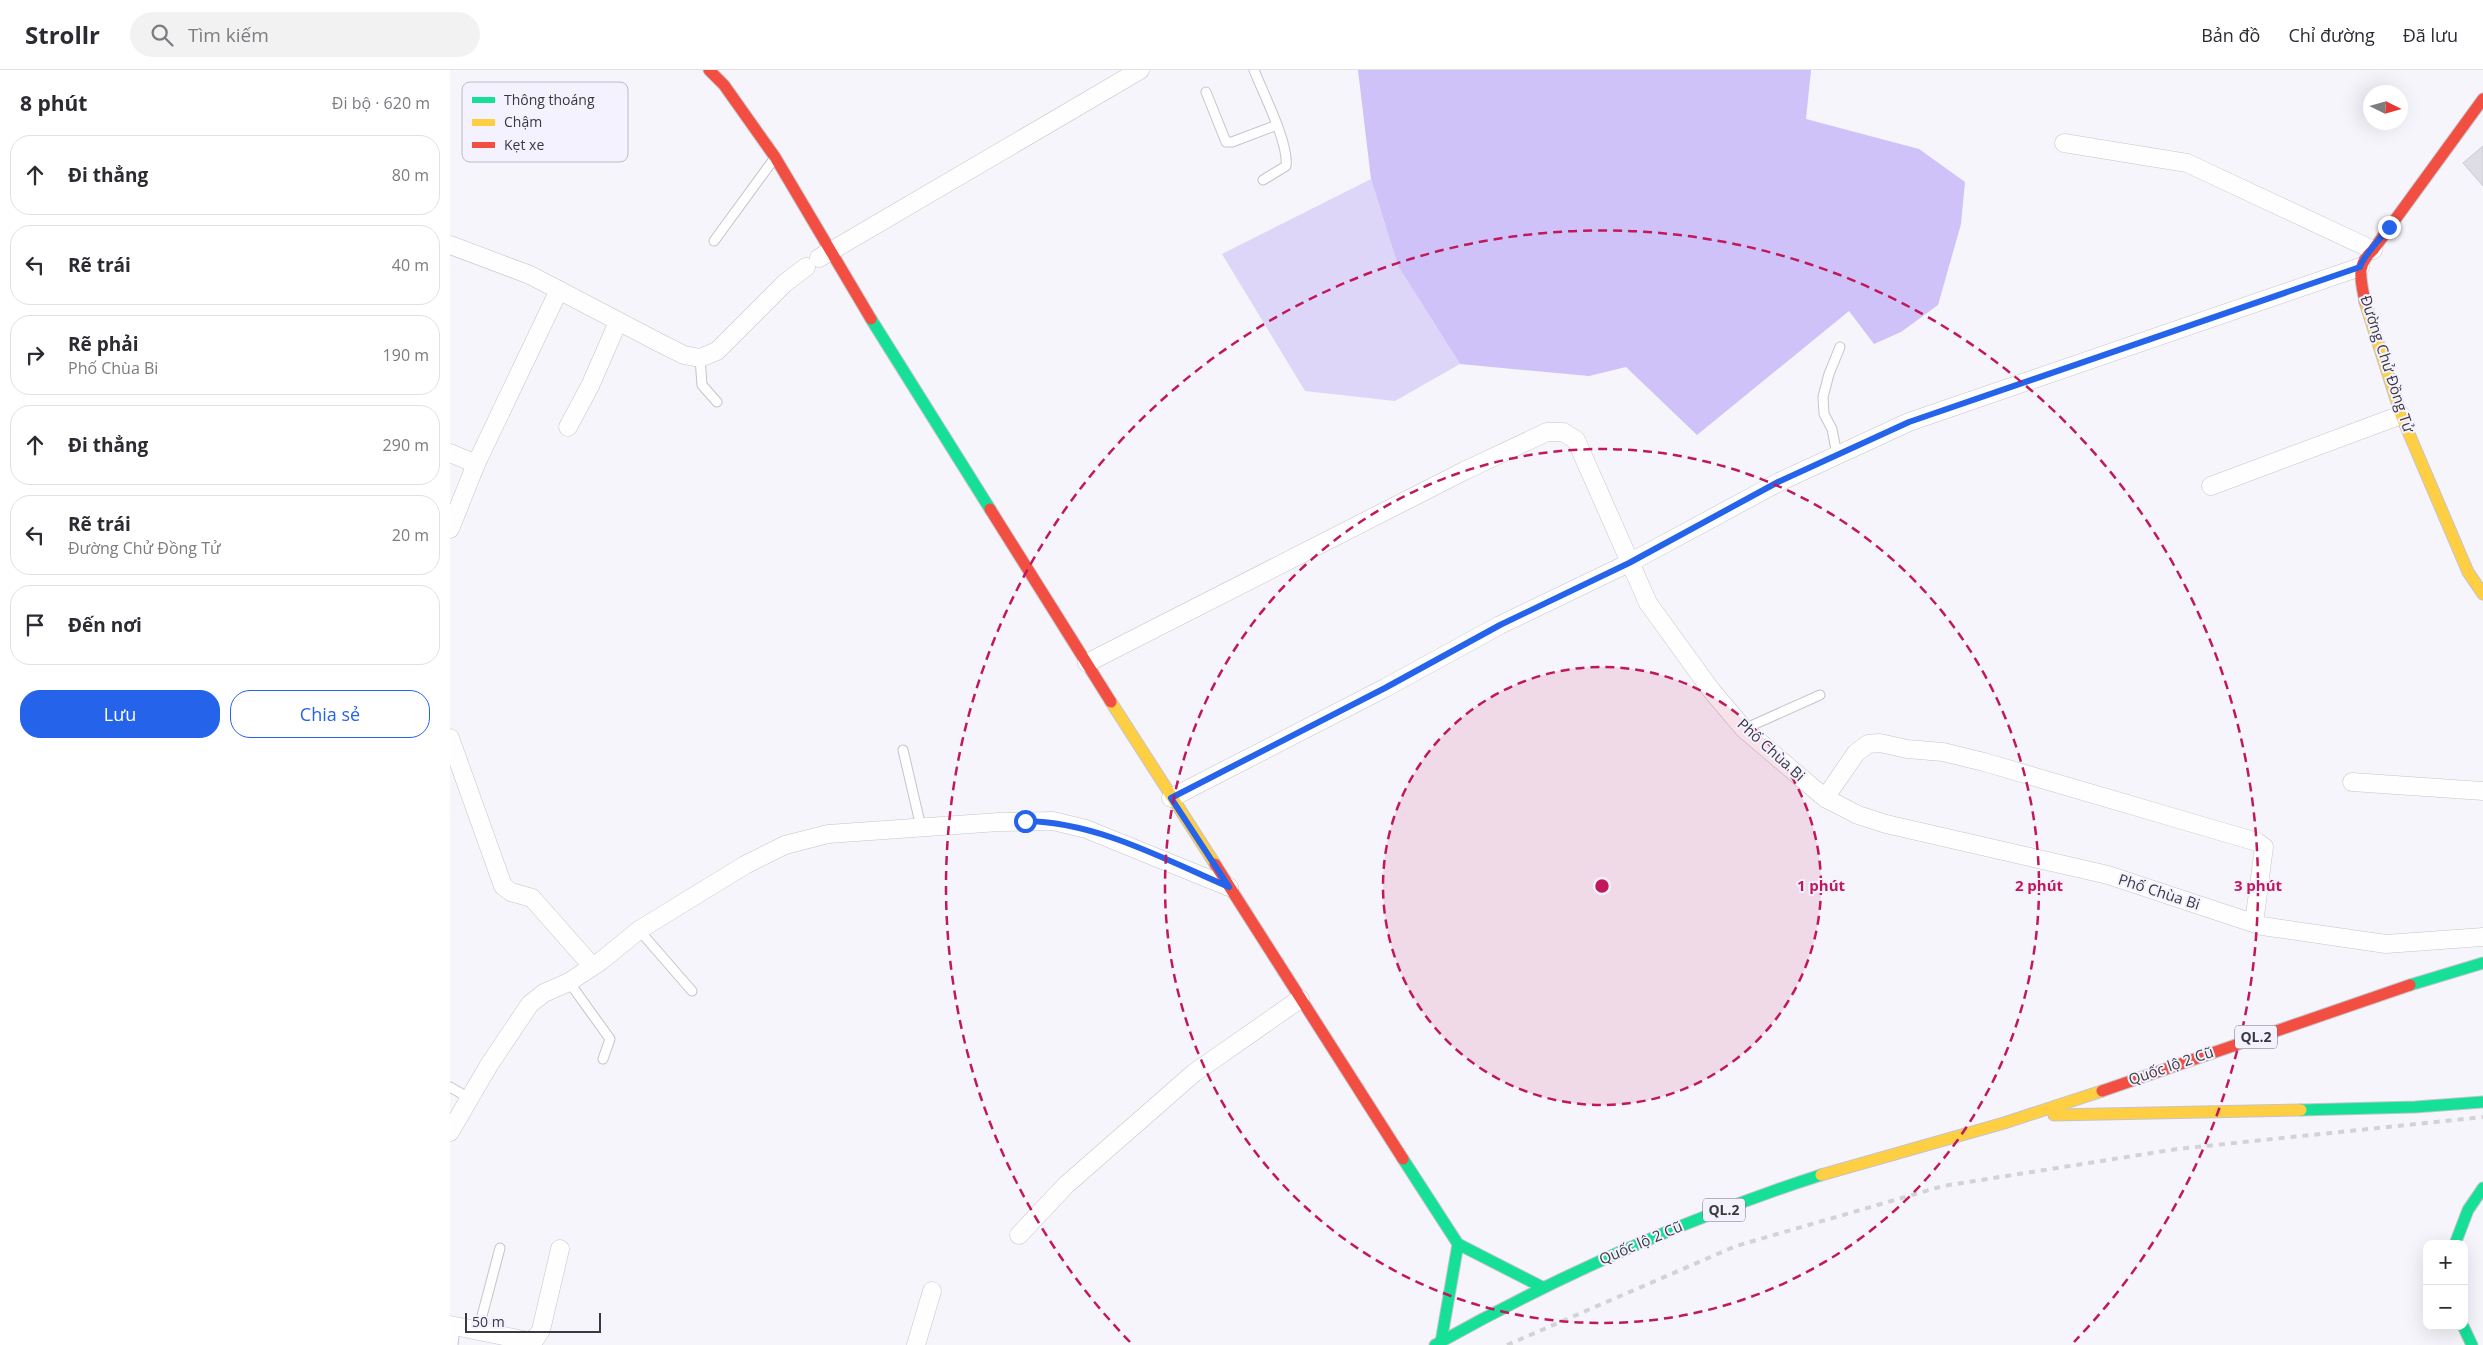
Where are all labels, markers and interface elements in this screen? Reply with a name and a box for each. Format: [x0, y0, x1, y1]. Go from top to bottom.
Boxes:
search box [130, 12, 480, 57]
text: Strollr [25, 18, 100, 51]
icon: search [148, 21, 176, 49]
text: Tìm kiếm [188, 22, 269, 48]
text: Bản đồ [2201, 23, 2260, 47]
text: Chỉ đường [2288, 23, 2375, 47]
text: Đã lưu [2403, 23, 2458, 47]
legend [462, 82, 628, 162]
north arrow [2363, 85, 2408, 130]
text: 8 phút [20, 89, 87, 117]
text: Thông thoáng [504, 90, 595, 109]
text: Đi bộ · 620 m [332, 92, 430, 114]
text: Chậm [504, 112, 542, 131]
text: Kẹt xe [504, 135, 544, 154]
icon: ahead [21, 161, 49, 189]
text: Đi thẳng [68, 162, 148, 188]
text: 80 m [392, 164, 429, 186]
route end [2378, 216, 2401, 239]
icon: left [21, 251, 49, 279]
text: Rẽ trái [68, 252, 131, 278]
text: 40 m [392, 254, 429, 276]
street label: Đường Chử Đồng Tử [2356, 293, 2420, 436]
text: Rẽ phải [68, 331, 139, 357]
icon: right [21, 341, 49, 369]
text: 190 m [383, 344, 429, 366]
text: Phố Chùa Bi [68, 357, 158, 379]
icon: ahead [21, 431, 49, 459]
text: Đi thẳng [68, 432, 148, 458]
text: 290 m [383, 434, 429, 456]
text: Rẽ trái [68, 511, 131, 537]
icon: left [21, 521, 49, 549]
text: 20 m [392, 524, 429, 546]
text: Đường Chử Đồng Tử [68, 537, 221, 559]
icon: arrive [21, 611, 49, 639]
text: Đến nơi [68, 612, 142, 638]
button: Lưu [20, 690, 220, 738]
button: Chia sẻ [230, 690, 430, 738]
street label: Phố Chùa Bi [1734, 713, 1810, 785]
route start [1014, 810, 1037, 833]
street label: Phố Chùa Bi [2116, 868, 2203, 914]
text: 1 phút [1797, 875, 1846, 895]
text: 2 phút [2015, 875, 2064, 895]
text: 3 phút [2234, 875, 2283, 895]
centre of rings [1593, 877, 1611, 895]
road number: QL.2 [2235, 1026, 2277, 1049]
street label: Quốc lộ 2 Cũ [2125, 1041, 2216, 1089]
road number: QL.2 [1703, 1198, 1745, 1222]
street label: Quốc lộ 2 Cũ [1596, 1216, 1685, 1269]
map controls [2423, 1240, 2468, 1330]
button: + [2423, 1240, 2468, 1285]
button: − [2423, 1285, 2468, 1330]
scale bar [465, 1310, 601, 1333]
text: 50 m [472, 1312, 505, 1331]

